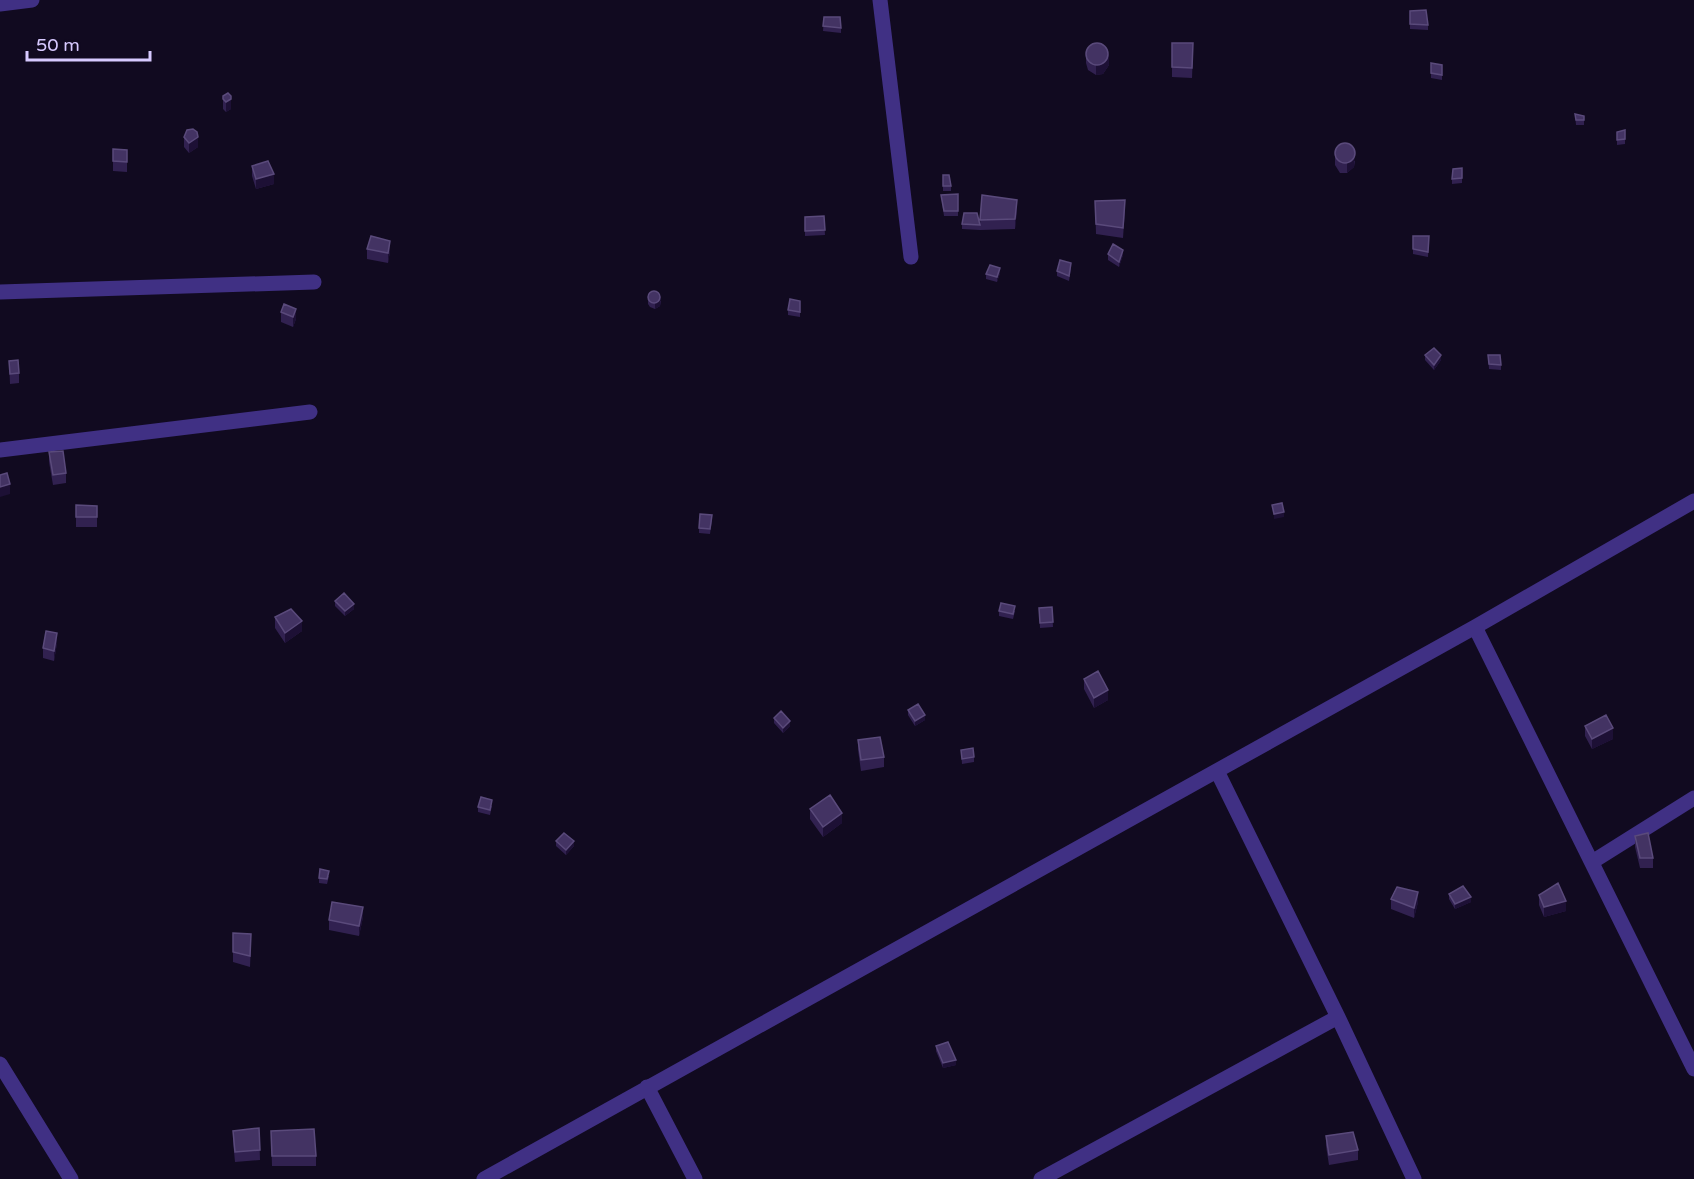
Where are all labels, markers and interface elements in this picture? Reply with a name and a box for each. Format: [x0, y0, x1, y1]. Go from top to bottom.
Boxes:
scale bar [27, 24, 150, 62]
text: 50 m [36, 34, 80, 56]

